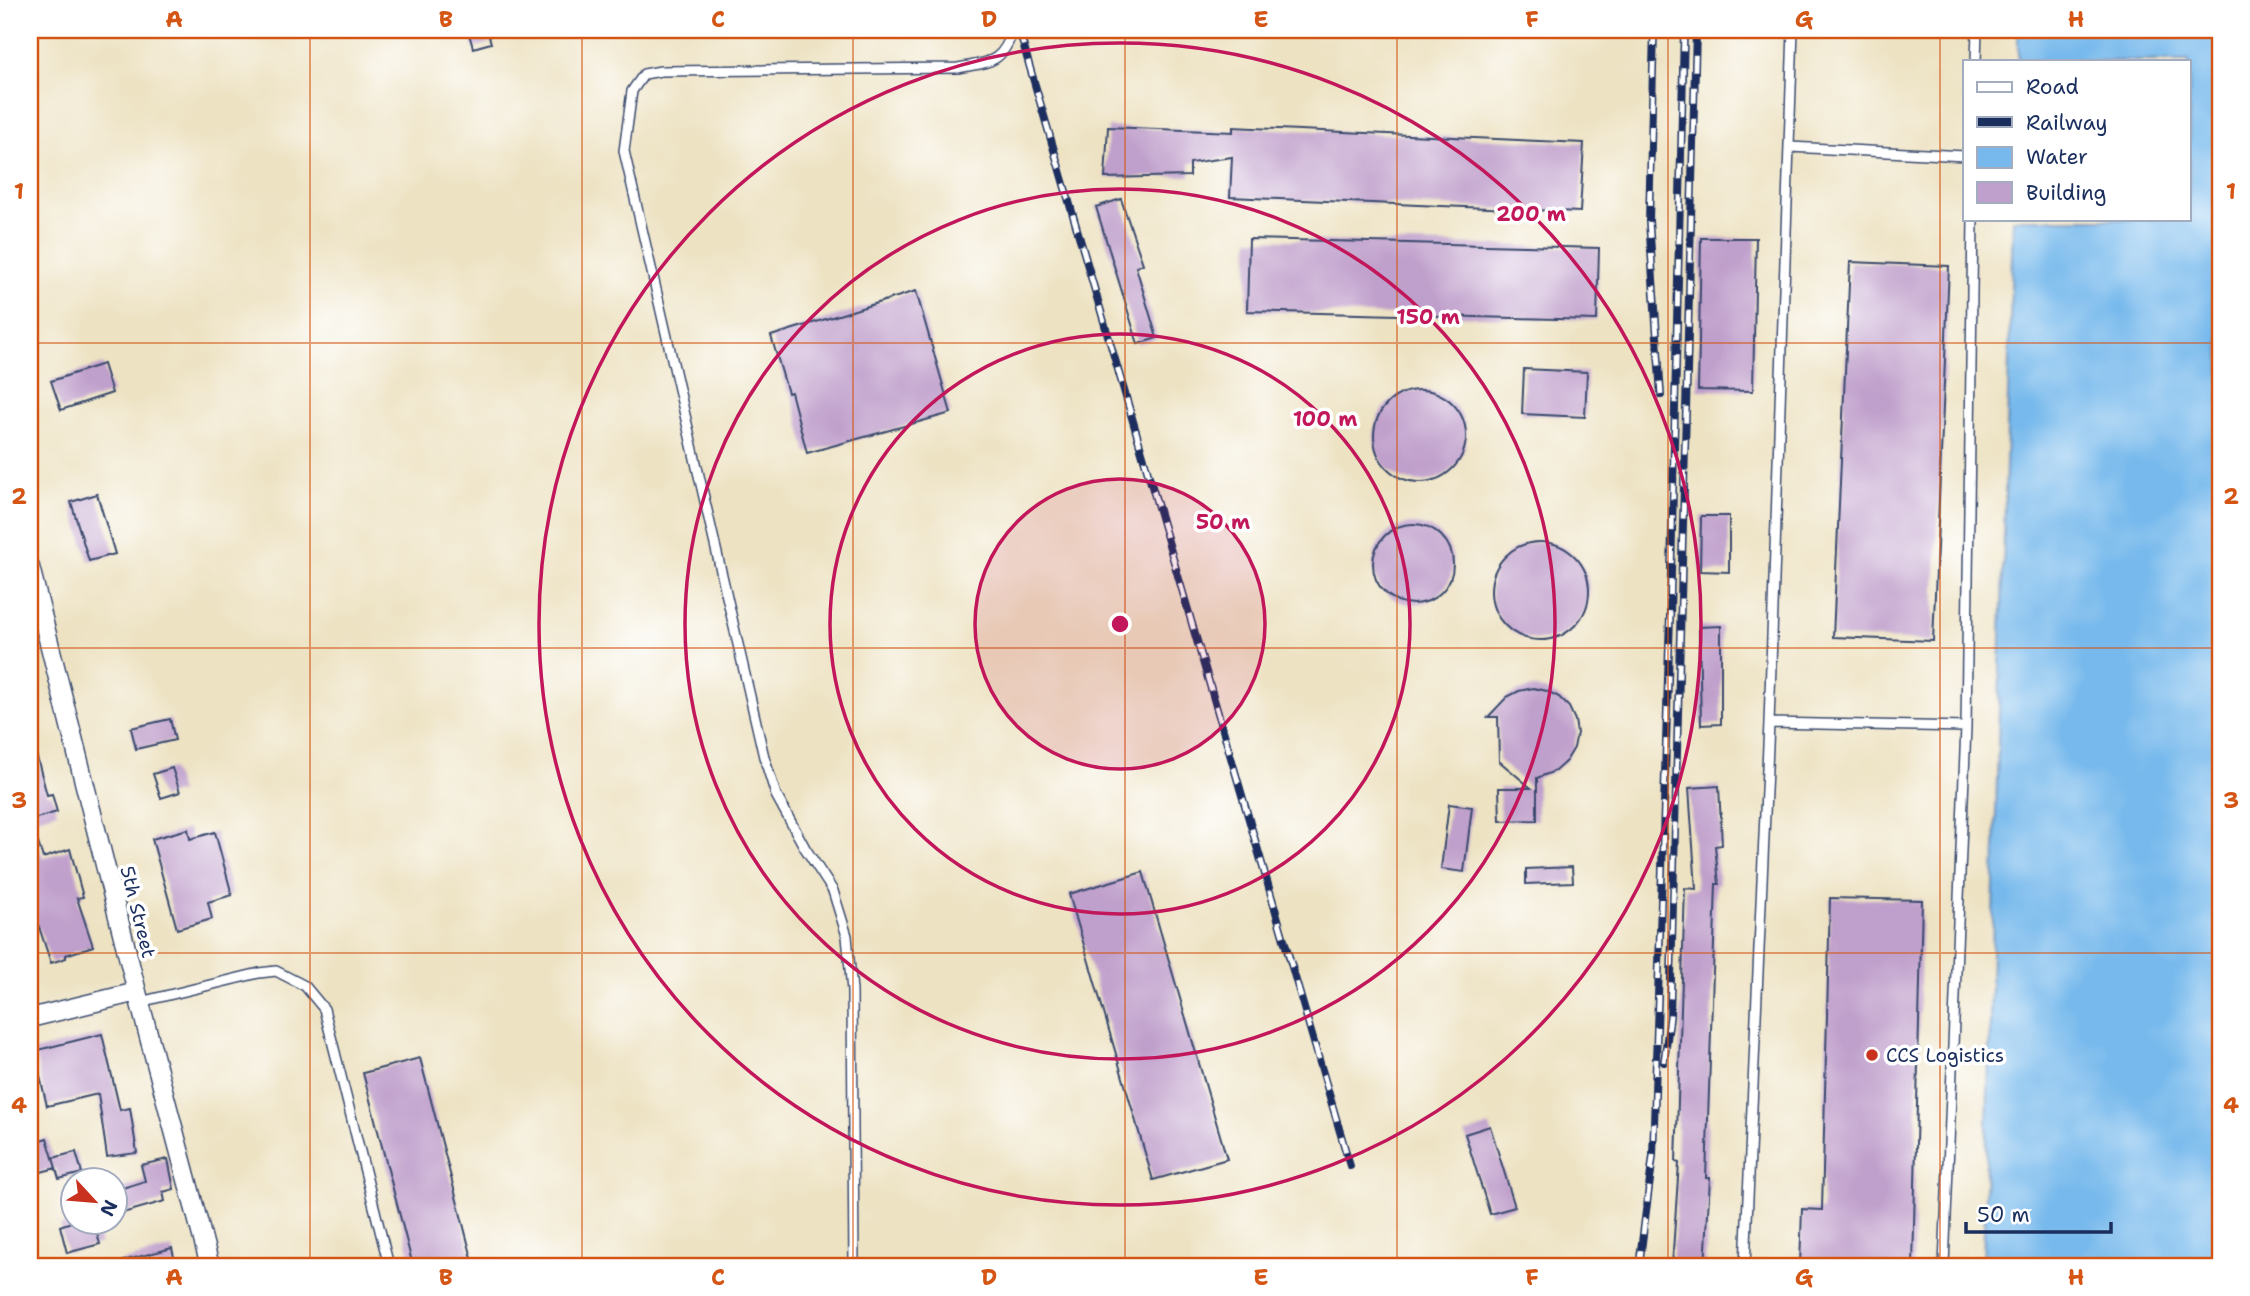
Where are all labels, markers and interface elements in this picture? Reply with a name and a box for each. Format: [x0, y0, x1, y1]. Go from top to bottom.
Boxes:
text: A [165, 4, 183, 34]
text: B [439, 4, 453, 34]
text: C [711, 4, 725, 34]
text: D [981, 4, 997, 34]
text: E [1253, 4, 1269, 34]
text: F [1525, 4, 1539, 34]
text: G [1795, 4, 1814, 34]
text: H [2068, 4, 2084, 34]
legend [1963, 60, 2190, 220]
text: Road [2026, 73, 2079, 101]
text: Railway [2026, 109, 2108, 137]
text: Water [2026, 143, 2088, 171]
text: 1 [14, 176, 24, 206]
text: 1 [2226, 176, 2236, 206]
text: Building [2026, 179, 2106, 207]
text: 200 m [1496, 200, 1566, 228]
text: 150 m [1396, 303, 1460, 331]
text: 100 m [1293, 405, 1357, 433]
text: 2 [11, 481, 27, 511]
text: 2 [2223, 481, 2239, 511]
text: 50 m [1196, 508, 1250, 536]
centre of rings [1108, 612, 1132, 636]
text: 3 [11, 785, 27, 815]
text: 3 [2223, 785, 2239, 815]
street label: 5th Street [115, 863, 161, 961]
place label: CCS Logistics [1886, 1043, 2004, 1068]
marker: CCS Logistics [1864, 1047, 1880, 1063]
text: 4 [11, 1090, 27, 1120]
text: 4 [2223, 1090, 2239, 1120]
north arrow [60, 1166, 130, 1236]
scale bar [1966, 1191, 2112, 1235]
text: N [94, 1196, 123, 1220]
text: 50 m [1977, 1201, 2030, 1229]
text: A [165, 1262, 183, 1292]
text: B [439, 1262, 453, 1292]
text: C [711, 1262, 725, 1292]
text: D [981, 1262, 997, 1292]
text: E [1253, 1262, 1269, 1292]
text: F [1525, 1262, 1539, 1292]
text: G [1795, 1262, 1814, 1292]
text: H [2068, 1262, 2084, 1292]

